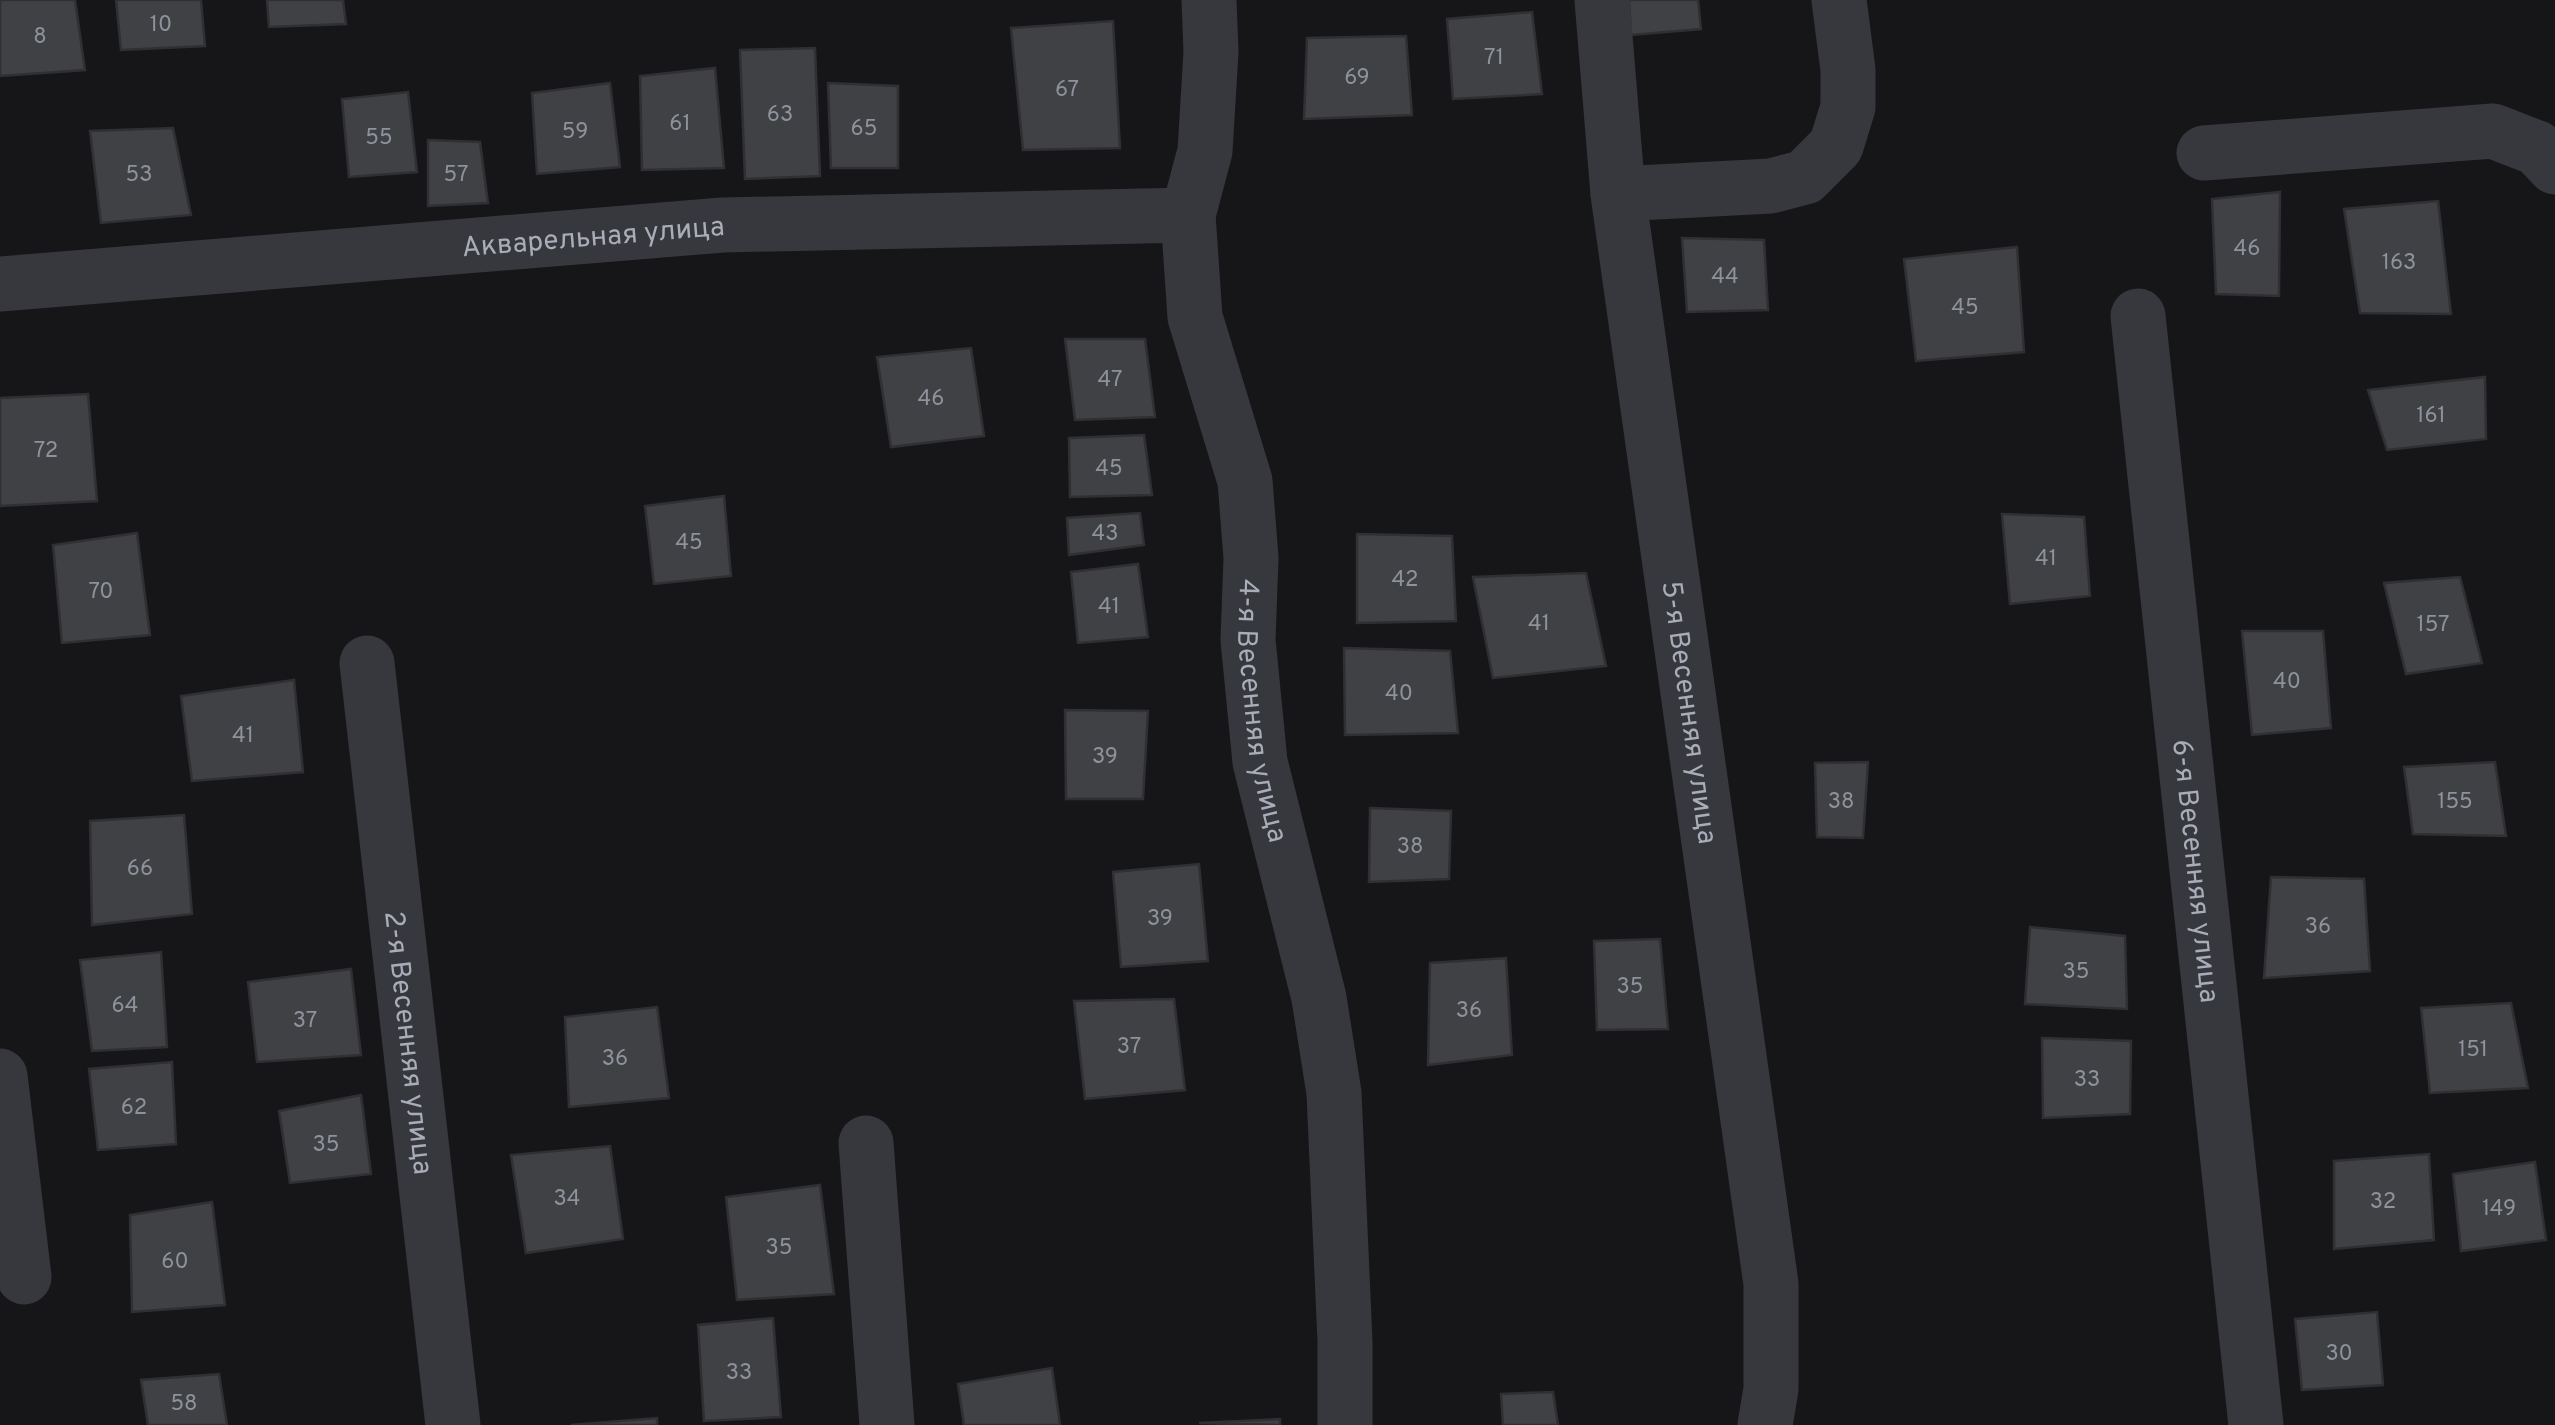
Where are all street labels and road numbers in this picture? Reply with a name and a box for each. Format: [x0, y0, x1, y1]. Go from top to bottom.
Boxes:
street label: Акварельная улица [461, 210, 726, 267]
street label: 4-я Весенняя улица [1227, 578, 1294, 846]
street label: 5-я Весенняя улица [1652, 579, 1724, 847]
street label: 6-я Весенняя улица [2162, 738, 2226, 1005]
street label: 2-я Весенняя улица [374, 909, 440, 1177]

